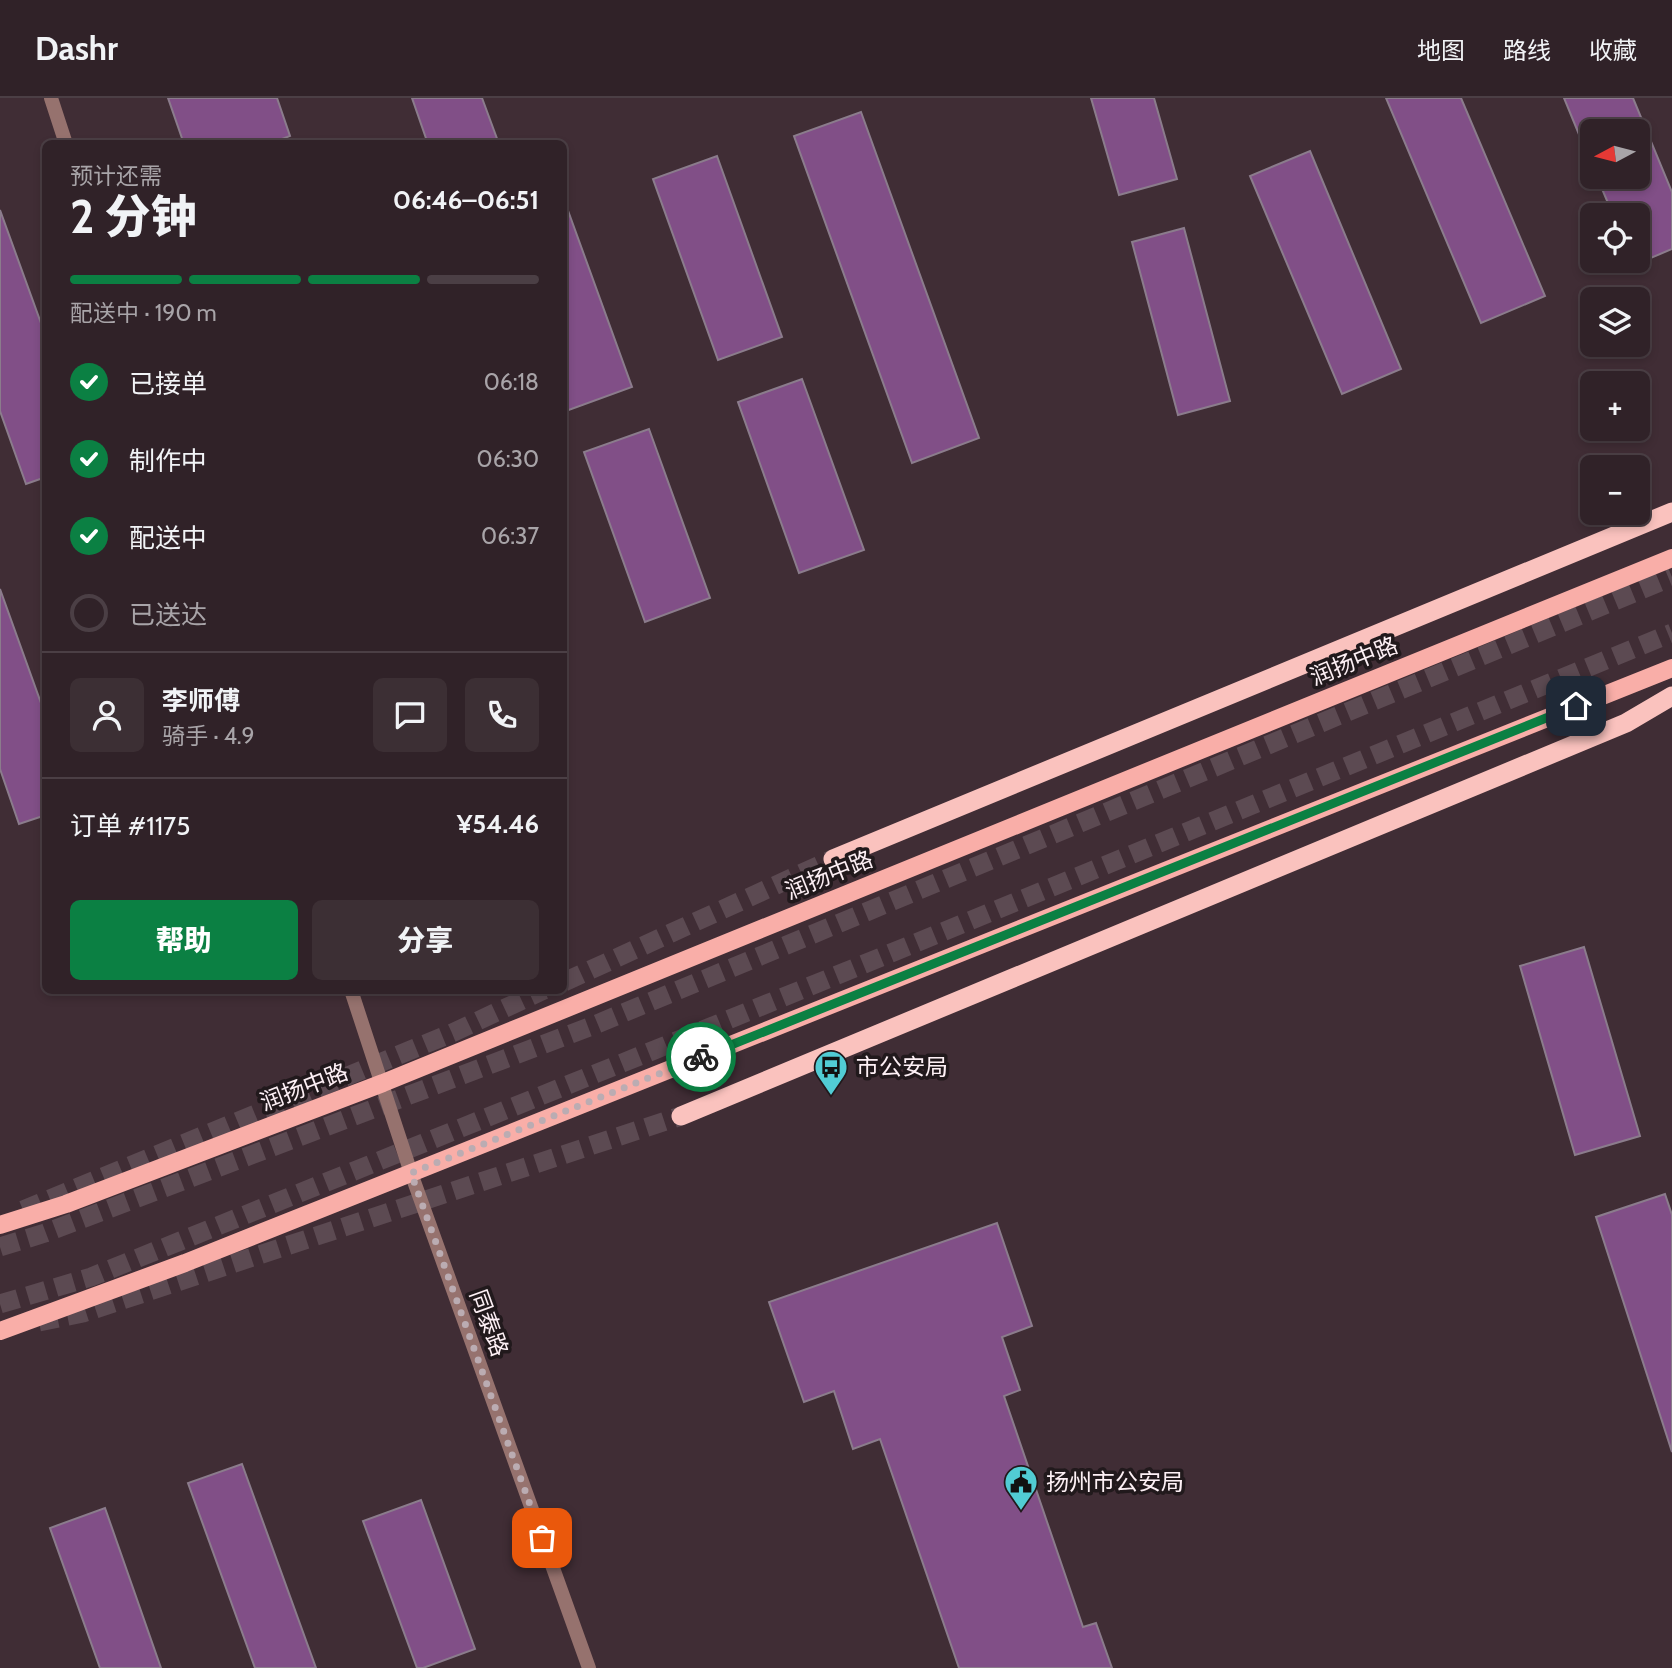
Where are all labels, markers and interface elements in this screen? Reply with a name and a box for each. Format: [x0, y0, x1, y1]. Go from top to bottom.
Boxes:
text: Dashr [35, 28, 118, 68]
text: 地图 [1417, 36, 1465, 65]
text: 路线 [1503, 36, 1551, 65]
text: 收藏 [1589, 36, 1637, 65]
north arrow [1580, 119, 1650, 189]
map controls [1580, 119, 1650, 525]
text: 预计还需 [70, 162, 162, 190]
text: 06:46–06:51 [393, 184, 539, 216]
text: 2 分钟 [70, 189, 197, 245]
button: locate [1580, 203, 1650, 273]
button: layers [1580, 287, 1650, 357]
text: 配送中 · 190 m [70, 299, 217, 327]
icon: check [70, 363, 108, 401]
text: 已接单 [129, 368, 207, 400]
text: 06:18 [484, 368, 539, 396]
button: + [1580, 371, 1650, 441]
icon: check [70, 440, 108, 478]
text: 制作中 [129, 445, 207, 477]
text: 06:30 [477, 445, 539, 473]
button: − [1580, 455, 1650, 525]
icon: check [70, 517, 108, 555]
text: 配送中 [129, 522, 207, 554]
text: 06:37 [481, 522, 539, 550]
text: 已送达 [129, 599, 207, 631]
street label: 润扬中路 [1306, 631, 1402, 691]
pin [1546, 676, 1606, 736]
button: person [70, 678, 144, 752]
button: chat [373, 678, 447, 752]
button: phone [465, 678, 539, 752]
text: 李师傅 [162, 685, 240, 717]
icon: home [1557, 687, 1595, 725]
text: 骑手 · 4.9 [162, 722, 255, 750]
text: ¥54.46 [457, 808, 539, 840]
text: 订单 #1175 [70, 810, 190, 842]
street label: 润扬中路 [781, 845, 877, 905]
button: 帮助 [70, 900, 298, 980]
button: 分享 [312, 900, 539, 980]
courier [666, 1022, 736, 1092]
icon: bike [682, 1038, 720, 1076]
bus stop icon: 市公安局 [812, 1048, 850, 1097]
place label: 市公安局 [856, 1053, 948, 1081]
street label: 润扬中路 [256, 1057, 352, 1117]
street label: 同泰路 [464, 1286, 514, 1360]
public building icon: 扬州市公安局 [1002, 1463, 1040, 1512]
place label: 扬州市公安局 [1046, 1468, 1184, 1496]
pin [512, 1508, 572, 1568]
icon: bag [523, 1519, 561, 1557]

